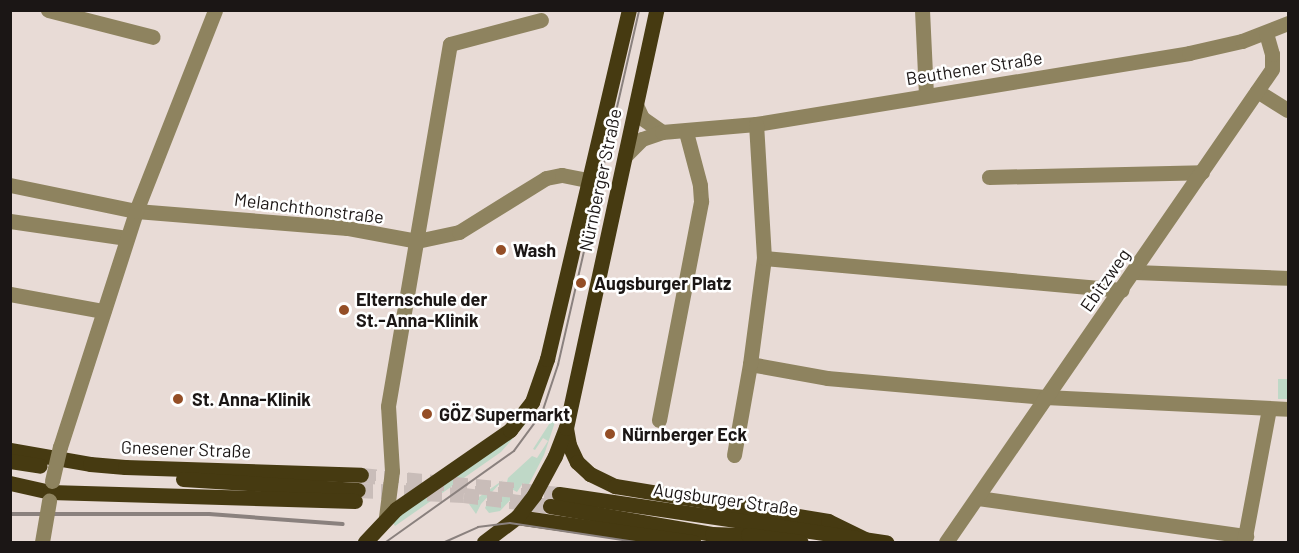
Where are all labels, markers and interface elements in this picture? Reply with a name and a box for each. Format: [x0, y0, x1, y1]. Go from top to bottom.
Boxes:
street label: Beuthener Straße [904, 47, 1044, 89]
street label: Nürnberger Straße [574, 107, 626, 253]
street label: Melanchthonstraße [233, 188, 385, 228]
place label: Wash [513, 239, 556, 261]
marker: Wash [494, 243, 508, 257]
street label: Ebitzweg [1076, 244, 1134, 316]
place label: Augsburger Platz [594, 272, 731, 294]
marker: Augsburger Platz [572, 274, 590, 292]
place label: Elternschule der St.-Anna-Klinik [356, 289, 487, 332]
marker: Elternschule der St.-Anna-Klinik [337, 303, 351, 317]
place label: St. Anna-Klinik [192, 388, 311, 410]
marker: St. Anna-Klinik [169, 390, 187, 408]
place label: GÖZ Supermarkt [439, 403, 570, 425]
marker: GÖZ Supermarkt [420, 407, 434, 421]
place label: Nürnberger Eck [622, 423, 747, 445]
marker: Nürnberger Eck [603, 427, 617, 441]
street label: Gnesener Straße [121, 436, 251, 462]
street label: Augsburger Straße [652, 478, 800, 520]

